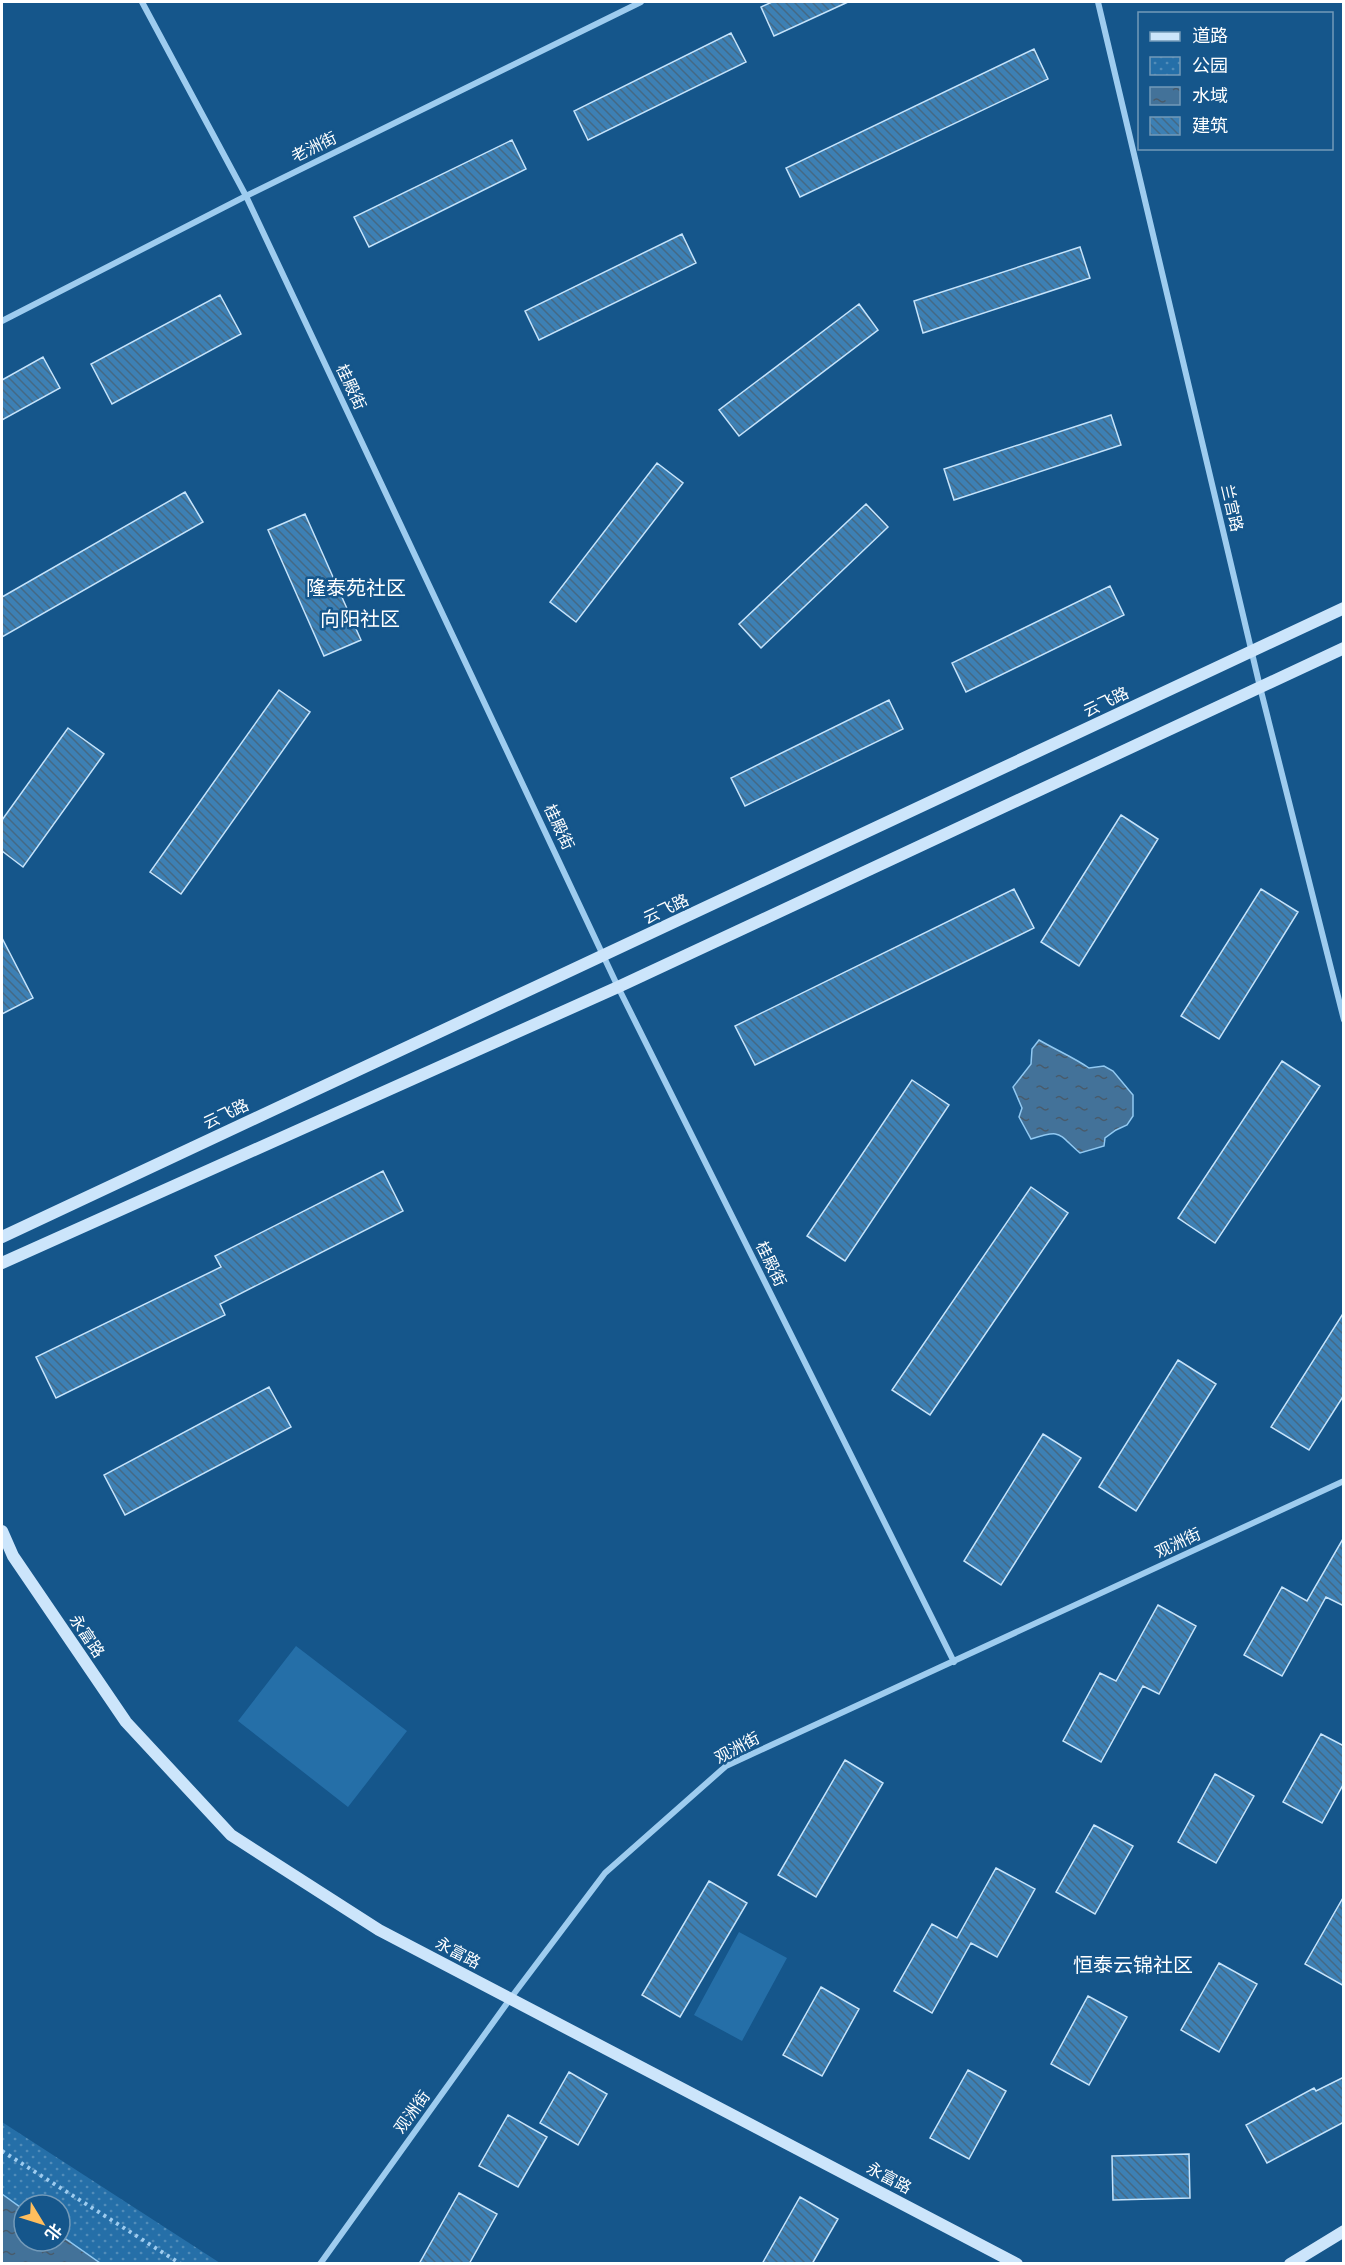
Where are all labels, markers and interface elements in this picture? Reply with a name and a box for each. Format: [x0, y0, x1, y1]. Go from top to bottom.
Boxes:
legend [1138, 12, 1333, 150]
text: 道路 [1192, 26, 1228, 46]
text: 公园 [1192, 56, 1228, 76]
text: 水域 [1192, 86, 1228, 106]
text: 建筑 [1192, 116, 1228, 136]
street label: 老洲街 [289, 129, 339, 165]
street label: 桂殿街 [333, 362, 369, 412]
street label: 兰宫路 [1218, 483, 1246, 533]
district label: 隆泰苑社区 [306, 577, 406, 599]
district label: 向阳社区 [320, 608, 400, 630]
street label: 云飞路 [1081, 684, 1131, 720]
street label: 桂殿街 [541, 802, 577, 852]
street label: 云飞路 [641, 891, 691, 927]
street label: 云飞路 [201, 1096, 251, 1132]
street label: 桂殿街 [753, 1239, 789, 1289]
street label: 观洲街 [1153, 1525, 1203, 1561]
street label: 永富路 [67, 1611, 107, 1661]
street label: 观洲街 [712, 1729, 762, 1767]
street label: 永富路 [433, 1934, 483, 1972]
district label: 恒泰云锦社区 [1073, 1954, 1193, 1976]
street label: 观洲街 [391, 2088, 433, 2136]
street label: 永富路 [864, 2159, 914, 2197]
north arrow [12, 2193, 72, 2253]
text: 北 [42, 2220, 65, 2243]

